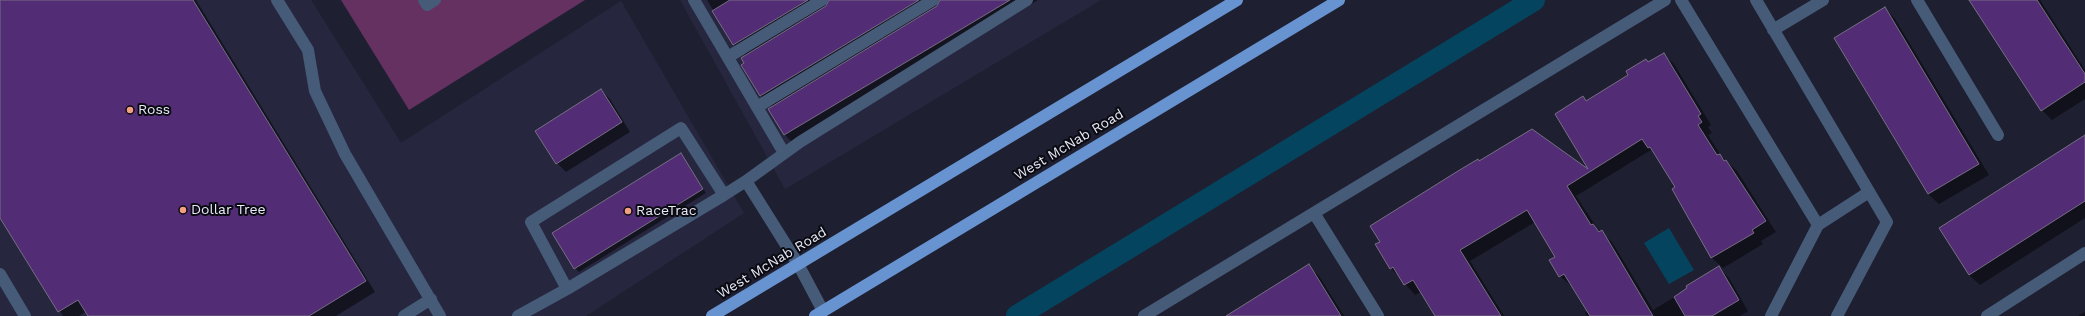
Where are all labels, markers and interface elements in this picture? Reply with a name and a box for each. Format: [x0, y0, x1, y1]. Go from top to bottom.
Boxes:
place label: Ross [138, 102, 170, 118]
marker: Ross [125, 105, 135, 115]
street label: West McNab Road [1011, 106, 1127, 184]
place label: Dollar Tree [191, 202, 266, 218]
place label: RaceTrac [636, 203, 696, 219]
marker: Dollar Tree [178, 205, 188, 215]
marker: RaceTrac [623, 206, 633, 216]
street label: West McNab Road [714, 224, 830, 302]

